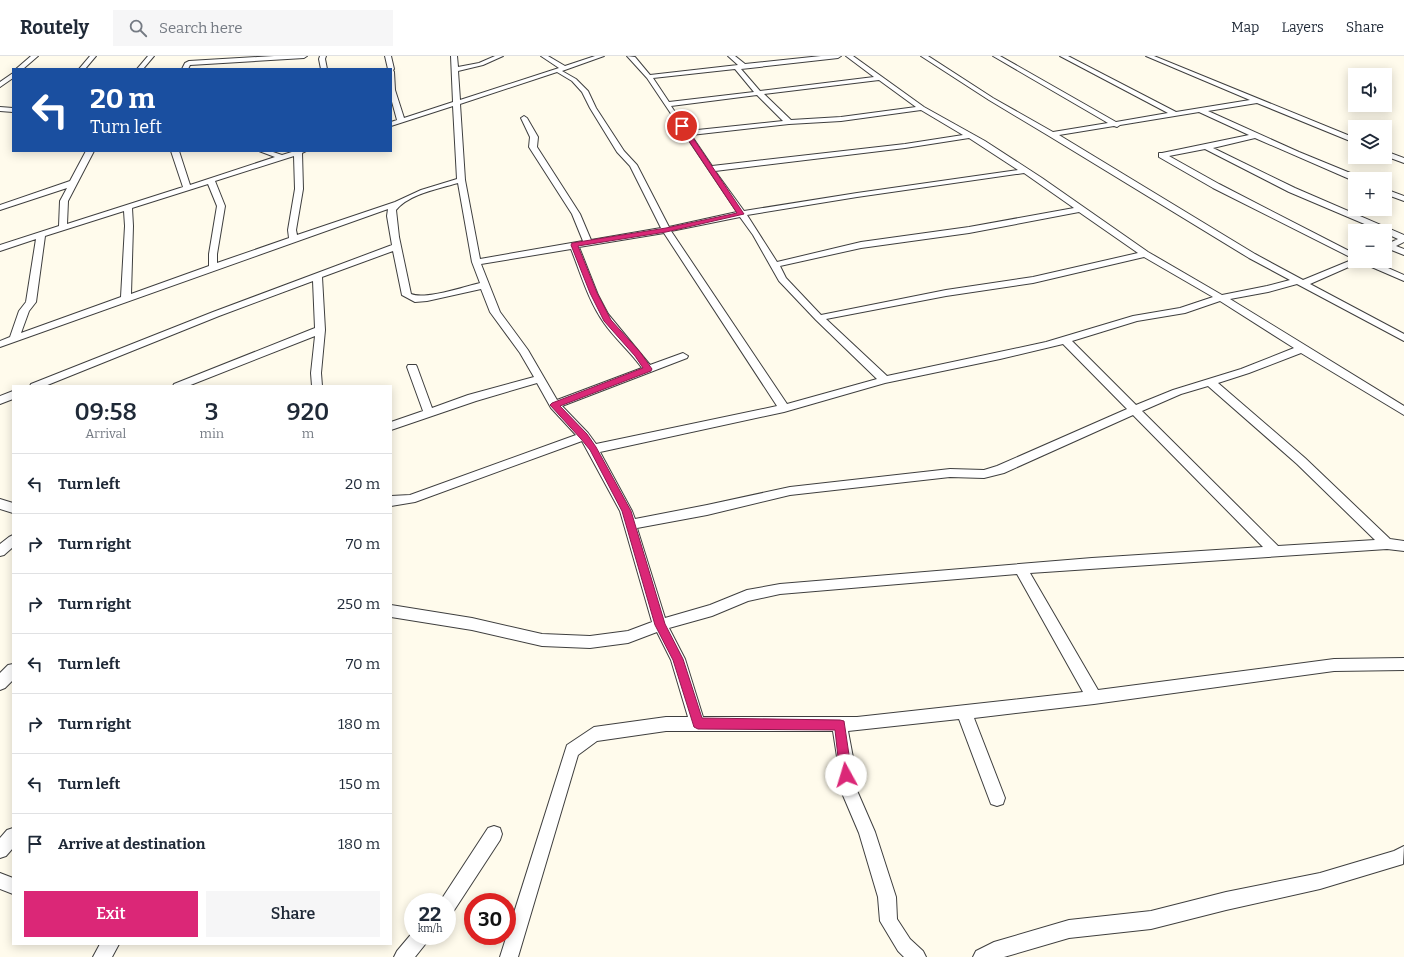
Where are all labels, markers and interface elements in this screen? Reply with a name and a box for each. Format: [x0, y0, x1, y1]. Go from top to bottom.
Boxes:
search box [113, 10, 393, 46]
text: Routely [20, 16, 89, 39]
icon: search [127, 17, 149, 39]
text: Search here [159, 19, 242, 37]
text: Map [1231, 19, 1259, 36]
text: Layers [1281, 19, 1324, 36]
text: Share [1346, 19, 1384, 36]
map controls [1348, 68, 1392, 268]
button: sound [1348, 68, 1392, 112]
text: 20 m [90, 82, 155, 115]
icon: left [24, 84, 76, 136]
pin [665, 109, 699, 143]
icon: arrive [671, 115, 693, 137]
text: Turn left [90, 116, 162, 138]
button: layers [1348, 120, 1392, 164]
button: + [1348, 172, 1392, 216]
button: − [1348, 224, 1392, 268]
text: 09:58 [75, 398, 137, 426]
text: 3 [205, 398, 219, 426]
text: 920 [287, 398, 329, 426]
text: Arrival [85, 426, 126, 441]
text: min [199, 426, 224, 441]
text: m [302, 426, 314, 441]
icon: left [24, 473, 46, 495]
text: Turn left [58, 475, 120, 493]
text: 20 m [345, 475, 380, 493]
icon: right [24, 533, 46, 555]
text: Turn right [58, 535, 131, 553]
text: 70 m [346, 535, 380, 553]
icon: right [24, 593, 46, 615]
text: Turn right [58, 595, 131, 613]
text: 250 m [337, 595, 380, 613]
icon: left [24, 653, 46, 675]
text: Turn left [58, 655, 120, 673]
text: 70 m [346, 655, 380, 673]
icon: right [24, 713, 46, 735]
text: Turn right [58, 715, 131, 733]
text: 180 m [338, 715, 380, 733]
position arrow [825, 754, 867, 796]
icon: left [24, 773, 46, 795]
text: Turn left [58, 775, 120, 793]
text: 150 m [339, 775, 380, 793]
icon: arrive [24, 833, 46, 855]
text: Arrive at destination [58, 835, 205, 853]
text: 180 m [338, 835, 380, 853]
button: Exit [24, 891, 198, 937]
button: Share [206, 891, 380, 937]
speed limit sign: 30 [464, 893, 516, 945]
text: 22 [419, 902, 441, 926]
text: km/h [418, 923, 442, 935]

